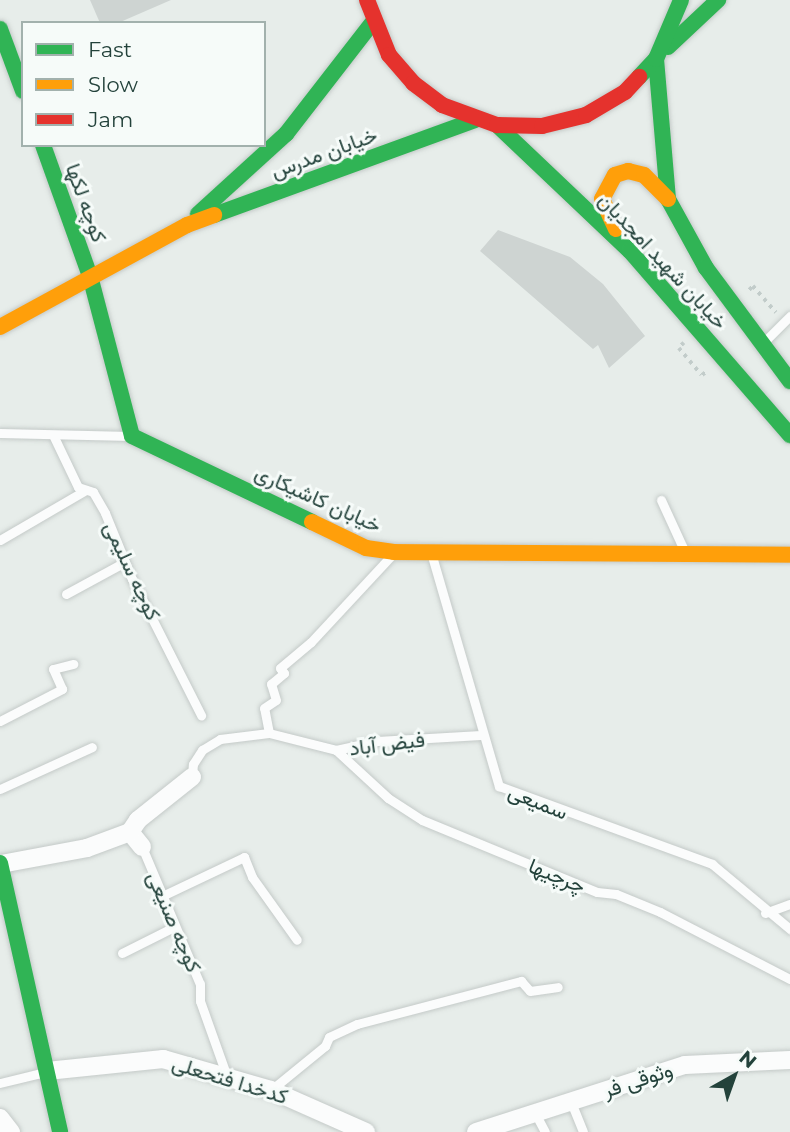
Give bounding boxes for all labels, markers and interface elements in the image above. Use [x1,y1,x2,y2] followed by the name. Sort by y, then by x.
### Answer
[21,21,266,147] legend
[88,37,132,62] text: Fast
[88,72,138,97] text: Slow
[88,107,133,132] text: Jam
[267,122,381,184] street label: خیابان مدرس
[60,160,112,246] street label: کوچه لکها
[593,187,733,335] street label: خیابان شهید امجدیان
[251,460,385,538] street label: خیابان کاشیکاری
[98,518,166,624] street label: کوچه سلیمی
[348,727,426,761] street label: فیض آباد
[505,779,571,825] street label: سمیعی
[525,853,589,899] street label: چرچیها
[141,868,207,976] street label: کوچه صنیعی
[699,1041,769,1111] north arrow
[735,1046,761,1073] text: N
[169,1050,291,1110] street label: کدخدا فتحعلی
[600,1057,676,1103] street label: وثوقی فر

